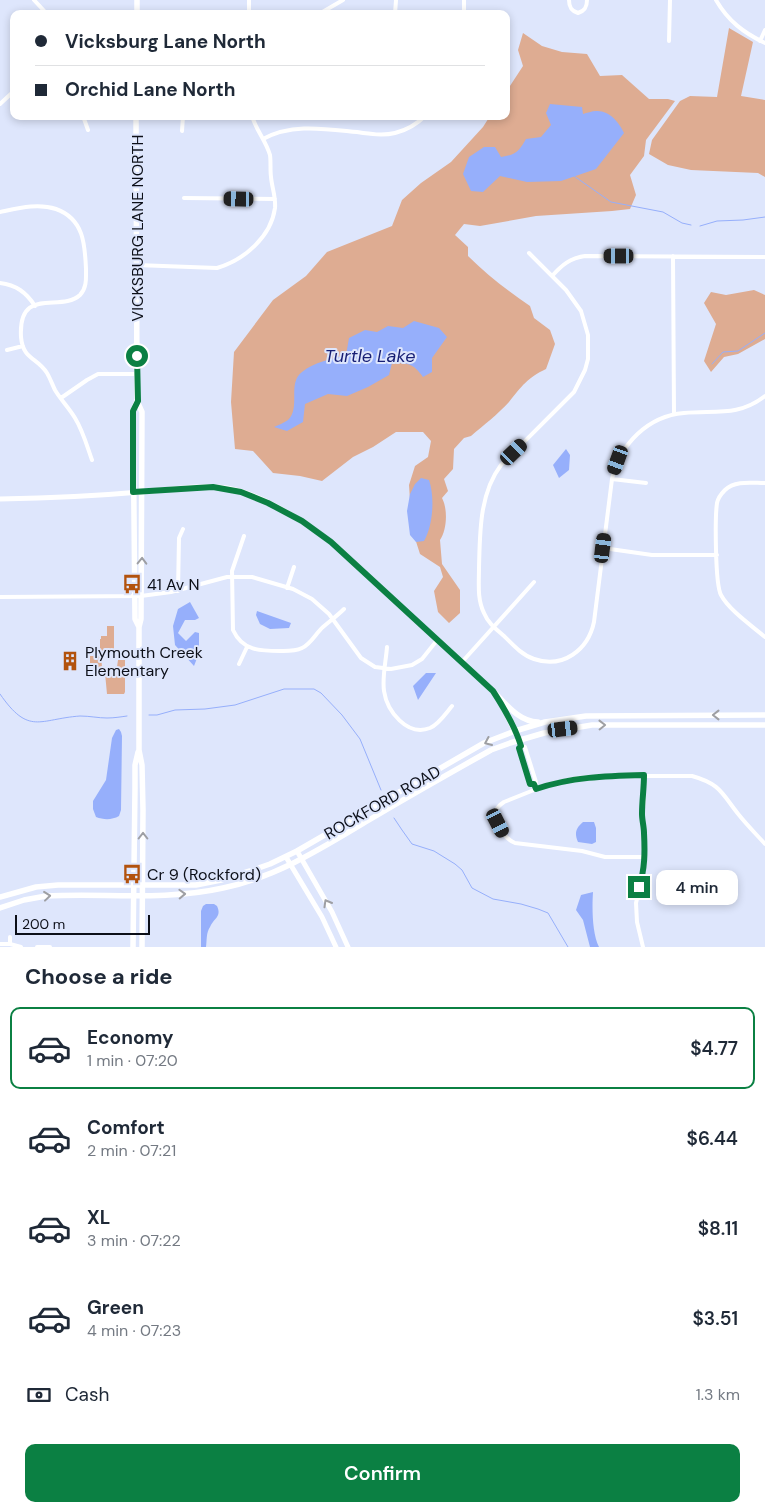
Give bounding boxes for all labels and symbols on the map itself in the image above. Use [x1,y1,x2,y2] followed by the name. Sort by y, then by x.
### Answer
[127,135,148,321] street label: VICKSBURG LANE NORTH
[223,191,254,207] car
[604,249,634,264] car
[324,344,416,368] water label: Turtle Lake
[126,345,148,367] route start
[497,436,530,468] car
[605,443,630,477] car
[593,532,612,564] car
[137,557,147,564] one-way arrow
[121,573,143,595] bus stop icon: 41 Av N
[147,574,200,595] place label: 41 Av N
[85,642,203,681] place label: Plymouth Creek Elementary
[59,650,81,672] building icon: Plymouth Creek Elementary
[712,710,720,720] one-way arrow
[547,720,578,738] car
[598,720,606,730] one-way arrow
[484,735,493,746] one-way arrow
[320,761,444,844] street label: ROCKFORD ROAD
[484,806,511,840] car
[138,832,148,840] one-way arrow
[121,863,143,885] bus stop icon: Cr 9 (Rockford)
[147,864,261,885] place label: Cr 9 (Rockford)
[656,870,739,904] callout: 4 min
[628,876,650,898] route end
[179,888,187,899] one-way arrow
[43,891,51,902] one-way arrow
[323,900,333,909] one-way arrow
[15,912,150,935] scale bar

